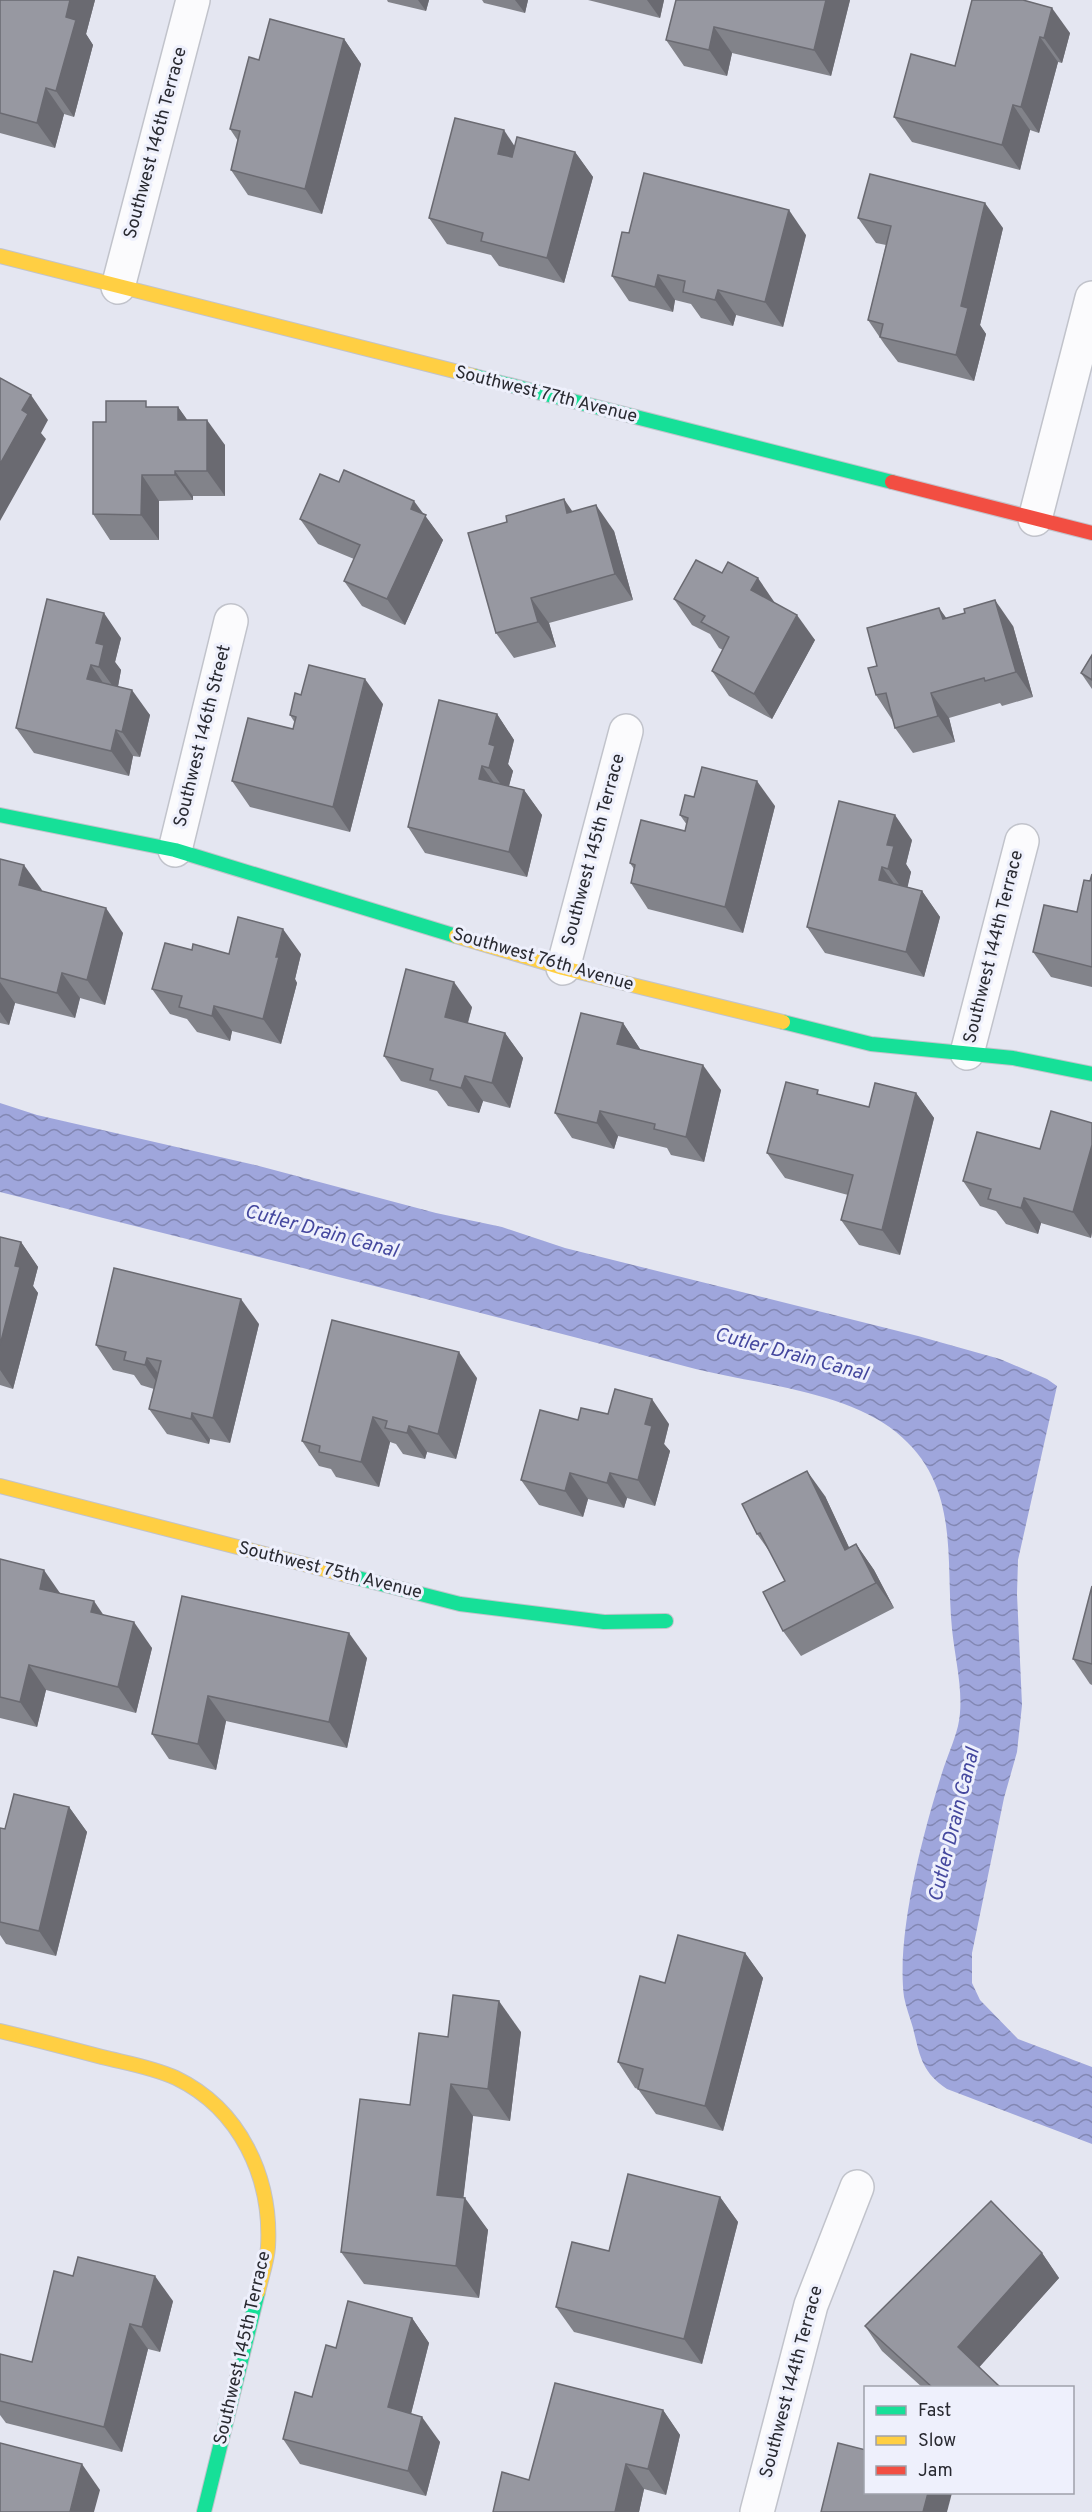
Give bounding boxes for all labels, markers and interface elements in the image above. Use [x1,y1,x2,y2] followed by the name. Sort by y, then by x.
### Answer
[119,45,193,241] street label: Southwest 146th Terrace
[453,361,639,429] street label: Southwest 77th Avenue
[169,642,237,830] street label: Southwest 146th Street
[557,751,631,949] street label: Southwest 145th Terrace
[959,848,1029,1046] street label: Southwest 144th Terrace
[450,923,636,997] street label: Southwest 76th Avenue
[241,1199,401,1265] water label: Cutler Drain Canal
[711,1322,871,1388] water label: Cutler Drain Canal
[236,1537,424,1605] street label: Southwest 75th Avenue
[923,1744,987,1905] water label: Cutler Drain Canal
[210,2249,276,2447] street label: Southwest 145th Terrace
[755,2283,829,2481] street label: Southwest 144th Terrace
[864,2386,1074,2494] legend
[918,2400,951,2423] text: Fast
[918,2430,956,2453] text: Slow
[918,2460,953,2483] text: Jam

